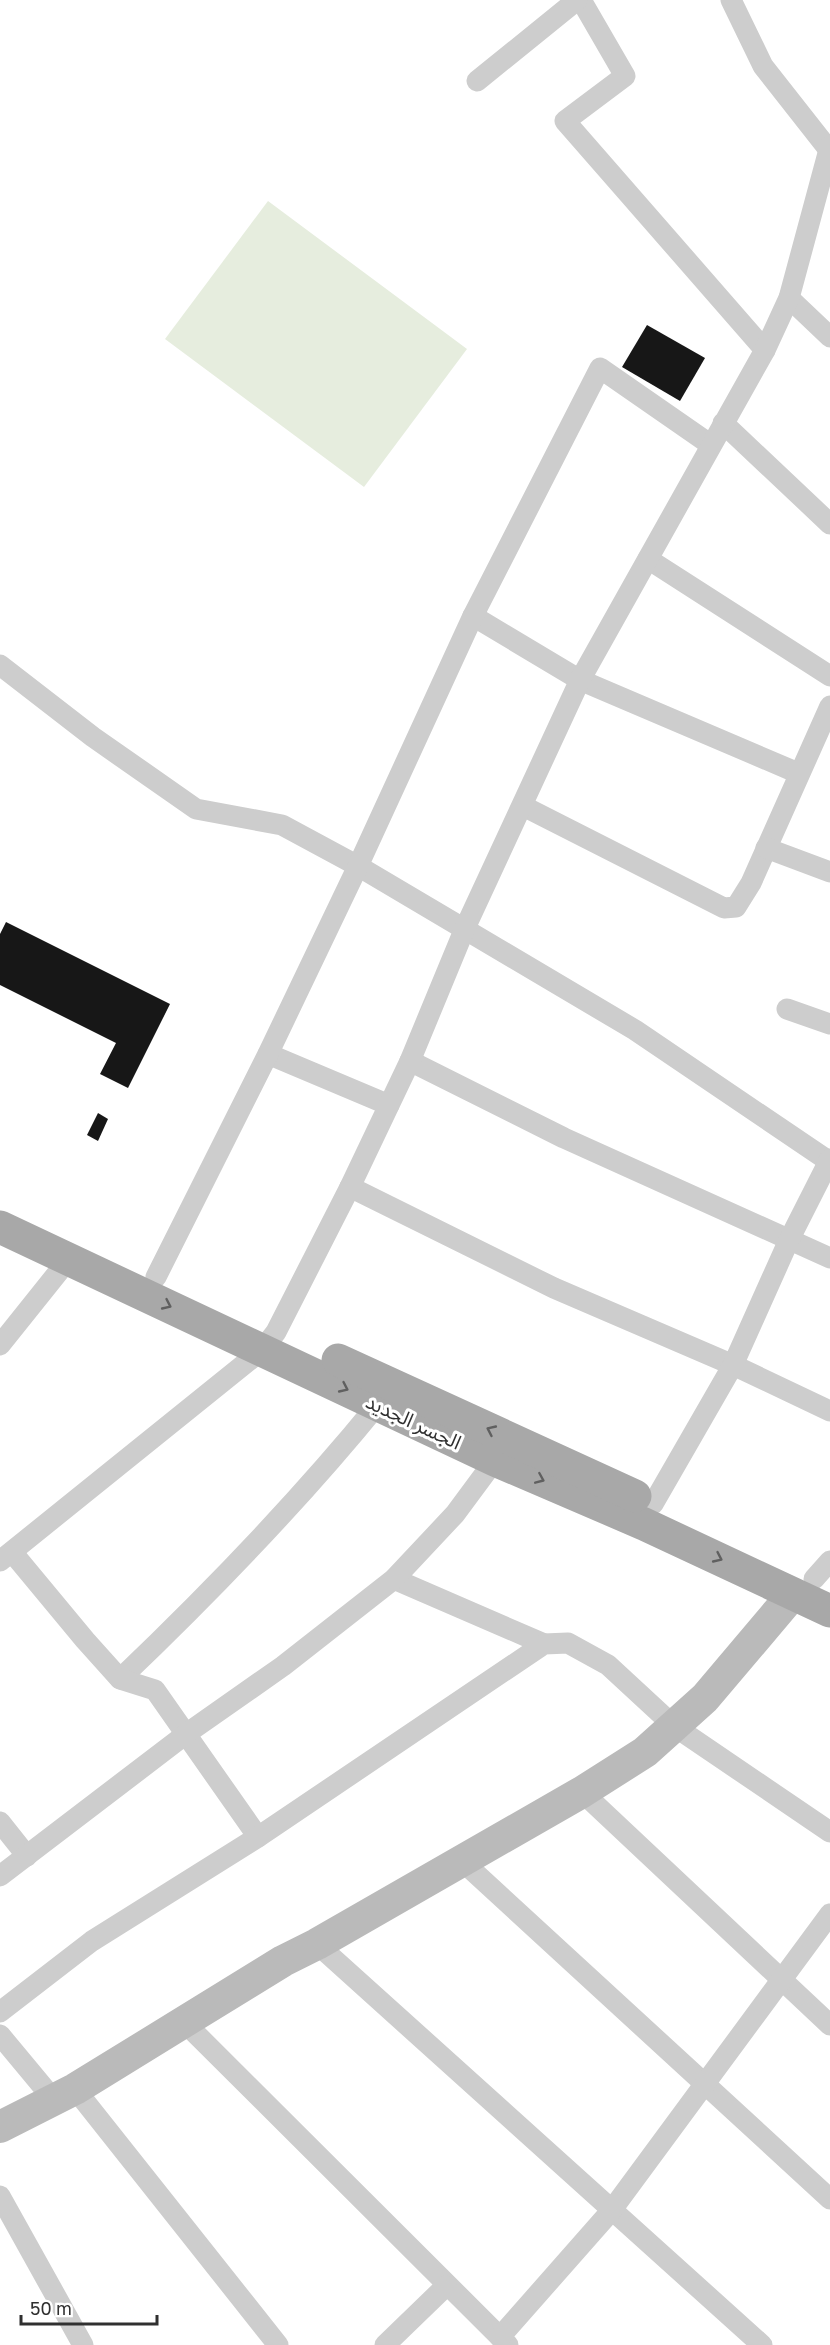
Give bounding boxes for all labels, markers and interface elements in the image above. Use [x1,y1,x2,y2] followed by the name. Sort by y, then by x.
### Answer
[161,1298,172,1310] one-way arrow
[337,1380,348,1392] one-way arrow
[362,1388,466,1454] street label: الجسر الجديد
[486,1425,497,1437] one-way arrow
[533,1472,544,1484] one-way arrow
[711,1551,722,1563] one-way arrow
[21,2288,158,2326] scale bar
[30,2297,72,2319] text: 50 m

